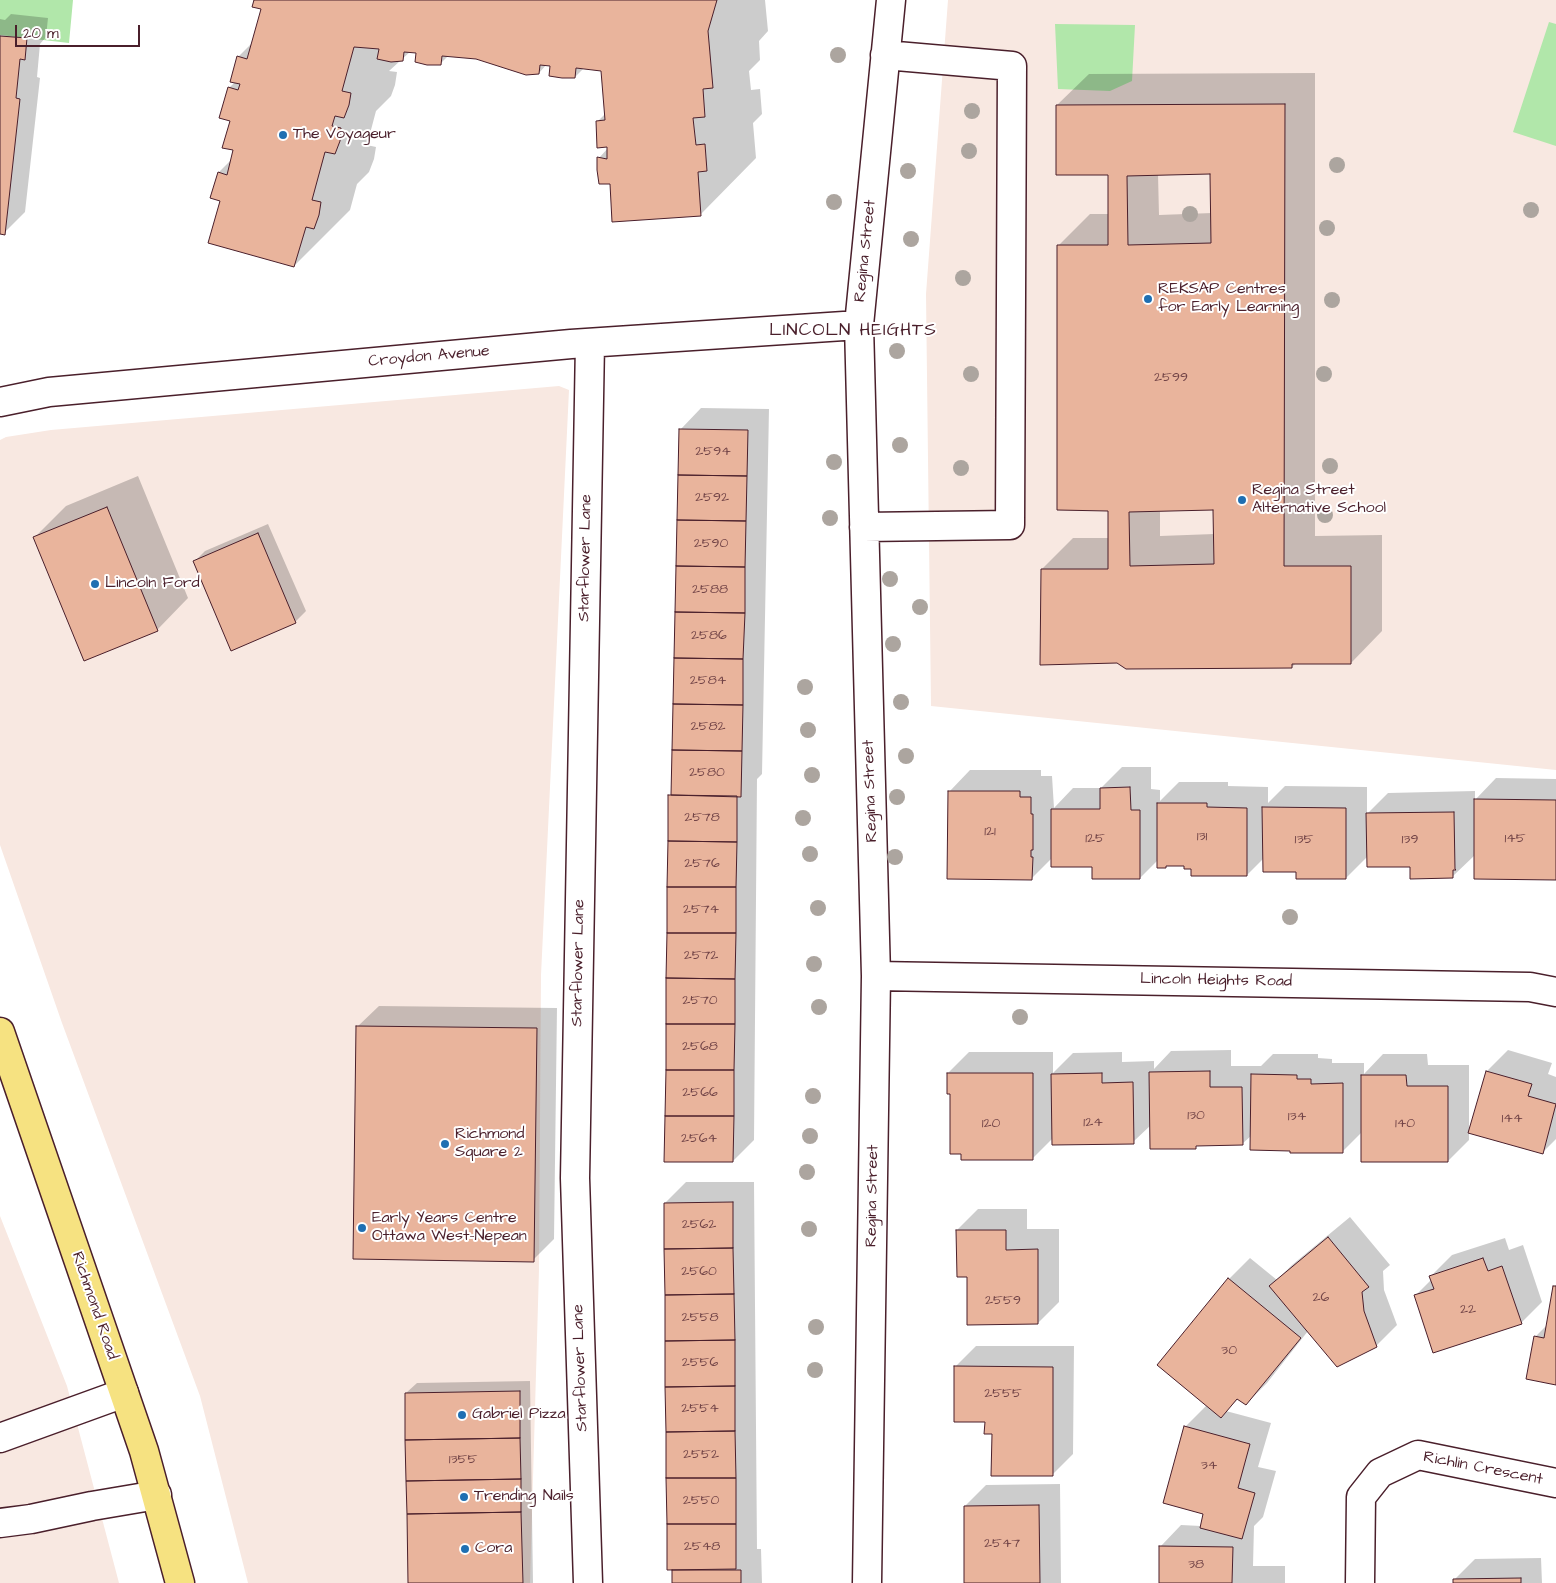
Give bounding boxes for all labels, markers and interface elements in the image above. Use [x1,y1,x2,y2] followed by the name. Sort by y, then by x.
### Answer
[18,15,142,47] scale bar
[23,23,59,44] text: 20 m
[293,125,396,145] place label: The Voyageur
[277,129,289,141] marker: The Voyageur
[851,199,881,303] street label: Regina Street
[1158,280,1299,318] place label: REKSAP Centres for Early Learning
[1142,293,1154,305] marker: REKSAP Centres for Early Learning
[767,320,939,342] district label: LINCOLN HEIGHTS
[368,342,490,372] street label: Croydon Avenue
[1154,370,1188,386] house number: 2599
[695,444,731,460] house number: 2594
[1252,481,1386,519] place label: Regina Street Alternative School
[695,490,729,506] house number: 2592
[575,494,597,622] street label: Starflower Lane
[1236,494,1248,506] marker: Regina Street Alternative School
[694,536,728,552] house number: 2590
[105,574,200,594] place label: Lincoln Ford
[89,578,101,590] marker: Lincoln Ford
[692,582,728,598] house number: 2588
[691,628,727,644] house number: 2586
[690,673,726,689] house number: 2584
[690,719,726,735] house number: 2582
[860,739,882,843] street label: Regina Street
[689,765,725,781] house number: 2580
[684,810,720,826] house number: 2578
[984,824,996,840] house number: 121
[1197,829,1207,845] house number: 131
[1085,831,1105,847] house number: 125
[1504,831,1526,847] house number: 145
[1295,832,1313,848] house number: 135
[1402,832,1418,848] house number: 139
[684,856,720,872] house number: 2576
[568,899,590,1027] street label: Starflower Lane
[683,902,719,918] house number: 2574
[684,948,718,964] house number: 2572
[1140,970,1292,992] street label: Lincoln Heights Road
[682,993,718,1009] house number: 2570
[682,1039,718,1055] house number: 2568
[682,1085,718,1101] house number: 2566
[1187,1108,1205,1124] house number: 130
[1288,1109,1306,1125] house number: 134
[1502,1111,1522,1127] house number: 144
[1083,1115,1103,1131] house number: 124
[982,1116,1000,1132] house number: 120
[1395,1116,1415,1132] house number: 140
[455,1125,525,1163] place label: Richmond Square 2
[681,1131,717,1147] house number: 2564
[439,1138,451,1150] marker: Richmond Square 2
[863,1145,883,1247] street label: Regina Street
[372,1209,527,1247] place label: Early Years Centre Ottawa West-Nepean
[682,1217,716,1233] house number: 2562
[356,1222,368,1234] marker: Early Years Centre Ottawa West-Nepean
[67,1250,121,1362] street label: Richmond Road
[681,1264,717,1280] house number: 2560
[1313,1290,1329,1306] house number: 26
[985,1293,1021,1309] house number: 2559
[1460,1302,1476,1318] house number: 22
[569,1304,593,1432] street label: Starflower Lane
[682,1310,718,1326] house number: 2558
[1221,1343,1237,1359] house number: 30
[682,1355,718,1371] house number: 2556
[984,1386,1022,1402] house number: 2555
[681,1401,719,1417] house number: 2554
[472,1405,566,1425] place label: Gabriel Pizza
[456,1409,468,1421] marker: Gabriel Pizza
[683,1447,719,1463] house number: 2552
[1422,1448,1544,1490] street label: Richlin Crescent
[449,1452,477,1468] house number: 1355
[1201,1458,1217,1474] house number: 34
[474,1487,574,1507] place label: Trending Nails
[458,1491,470,1503] marker: Trending Nails
[683,1493,719,1509] house number: 2550
[984,1536,1020,1552] house number: 2547
[475,1539,512,1559] place label: Cora
[684,1539,720,1555] house number: 2548
[459,1543,471,1555] marker: Cora
[1188,1557,1204,1573] house number: 38

